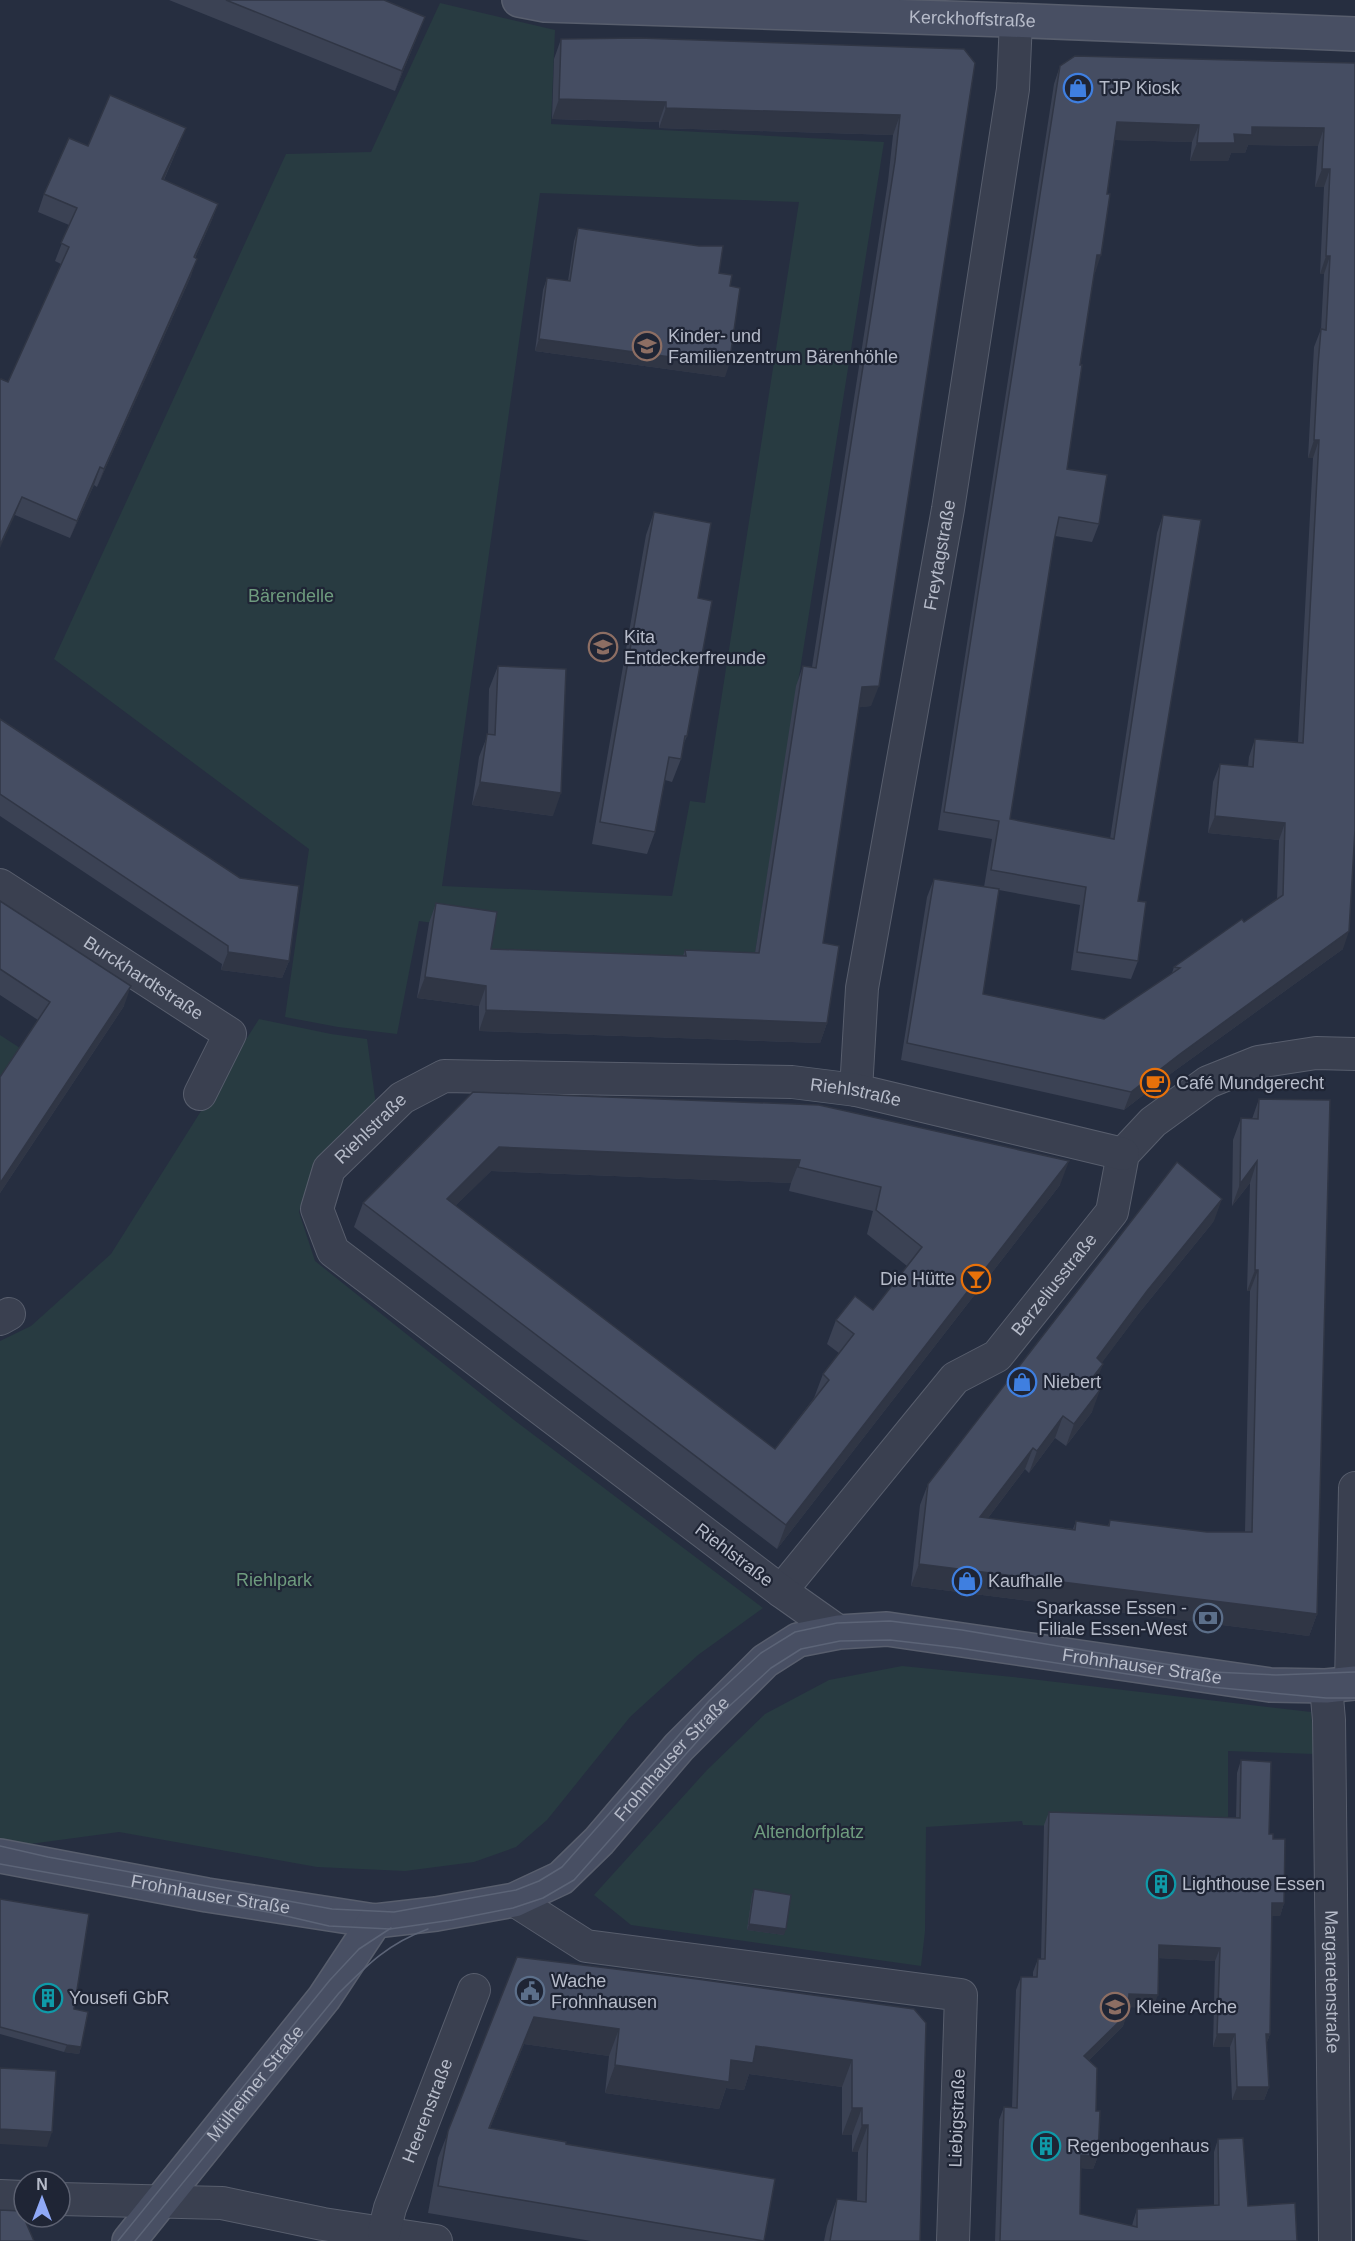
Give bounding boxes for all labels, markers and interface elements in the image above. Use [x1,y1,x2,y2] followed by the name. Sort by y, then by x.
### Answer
[909,7,1036,31] street label: Kerckhoffstraße
[1062,72,1094,104] shop icon: TJP Kiosk
[1099,78,1181,98] place label: TJP Kiosk
[668,326,898,367] place label: Kinder- und Familienzentrum Bärenhöhle
[631,330,663,362] school or university icon: Kinder- und Familienzentrum Bärenhöhle
[920,498,959,612] street label: Freytagstraße
[248,586,334,606] park label: Bärendelle
[624,627,766,668] place label: Kita Entdeckerfreunde
[587,631,619,663] school or university icon: Kita Entdeckerfreunde
[80,932,207,1024] street label: Burckhardtstraße
[1139,1067,1171,1099] cafe icon: Café Mundgerecht
[1176,1073,1324,1093] place label: Café Mundgerecht
[809,1074,903,1110] street label: Riehlstraße
[330,1089,410,1168] street label: Riehlstraße
[1007,1229,1101,1340] street label: Berzeliusstraße
[960,1263,992,1295] bar icon: Die Hütte
[880,1269,955,1289] place label: Die Hütte
[1006,1366,1038,1398] shop icon: Niebert
[1043,1372,1101,1392] place label: Niebert
[691,1519,777,1591] street label: Riehlstraße
[951,1565,983,1597] shop icon: Kaufhalle
[236,1570,313,1590] park label: Riehlpark
[988,1571,1063,1591] place label: Kaufhalle
[1036,1598,1187,1639] place label: Sparkasse Essen - Filiale Essen-West
[1192,1602,1224,1634] bank icon: Sparkasse Essen - Filiale Essen-West
[1061,1645,1223,1688] street label: Frohnhauser Straße
[610,1693,733,1825] street label: Frohnhauser Straße
[754,1822,864,1842] park label: Altendorfplatz
[1145,1868,1177,1900] building icon: Lighthouse Essen
[129,1871,291,1918] street label: Frohnhauser Straße
[1182,1874,1325,1894] place label: Lighthouse Essen
[1321,1910,1343,2054] street label: Margaretenstraße
[551,1971,657,2012] place label: Wache Frohnhausen
[514,1975,546,2007] public building icon: Wache Frohnhausen
[32,1982,64,2014] building icon: Yousefi GbR
[69,1988,169,2008] place label: Yousefi GbR
[1099,1991,1131,2023] school or university icon: Kleine Arche
[1136,1997,1237,2017] place label: Kleine Arche
[203,2021,308,2146] street label: Mülheimer Straße
[398,2056,457,2166] street label: Heerenstraße
[945,2068,969,2168] street label: Liebigstraße
[1030,2130,1062,2162] building icon: Regenbogenhaus
[1067,2136,1209,2156] place label: Regenbogenhaus
[12,2169,72,2229] north arrow
[36,2176,48,2193] text: N

